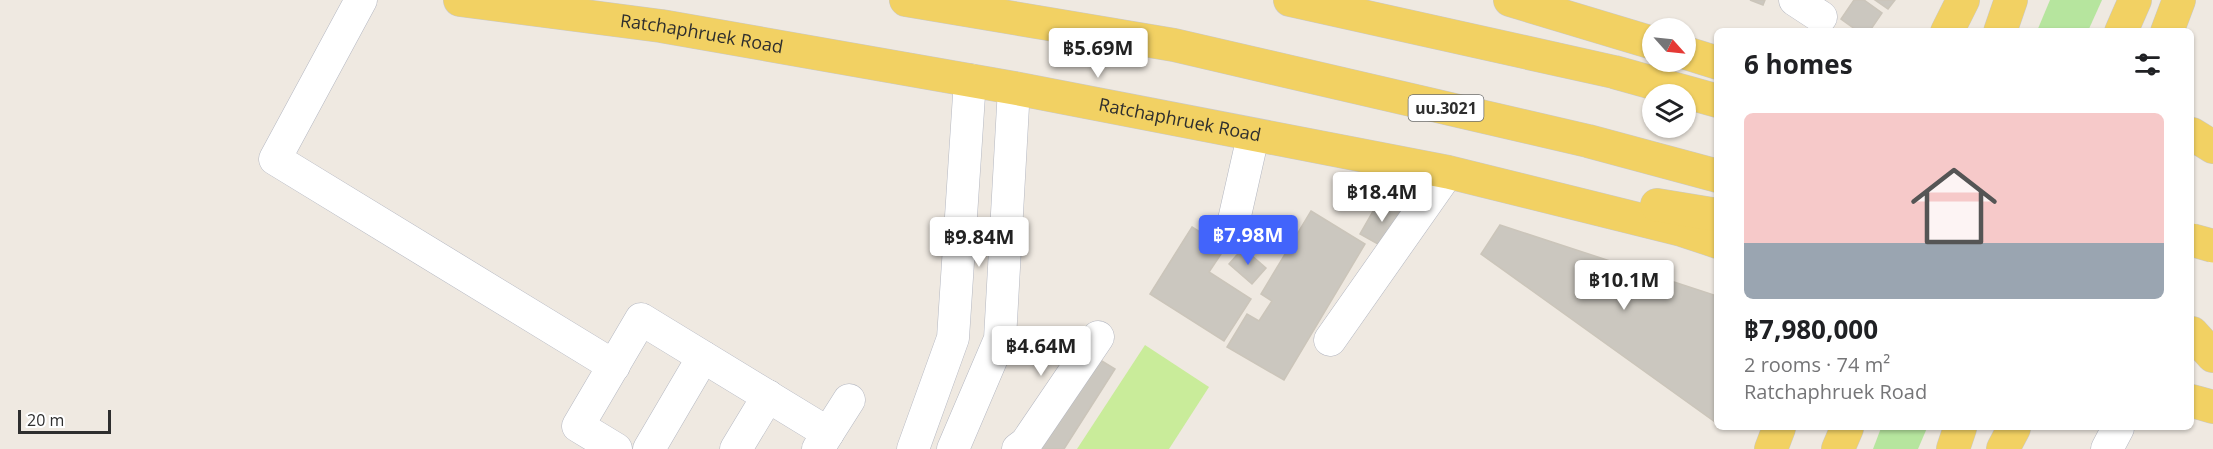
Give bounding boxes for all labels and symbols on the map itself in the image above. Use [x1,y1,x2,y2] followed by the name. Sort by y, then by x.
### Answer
[619,8,785,58] street label: Ratchaphruek Road
[1642,18,1696,72] north arrow
[1049,28,1147,79] pin: ฿5.69M
[1097,92,1263,147] street label: Ratchaphruek Road
[1408,95,1484,121] road number: นบ.3021
[1333,172,1431,223] pin: ฿18.4M
[1199,215,1297,266] pin: ฿7.98M
[930,217,1028,268] pin: ฿9.84M
[1575,260,1673,311] pin: ฿10.1M
[992,326,1090,377] pin: ฿4.64M
[18,407,111,434] scale bar

